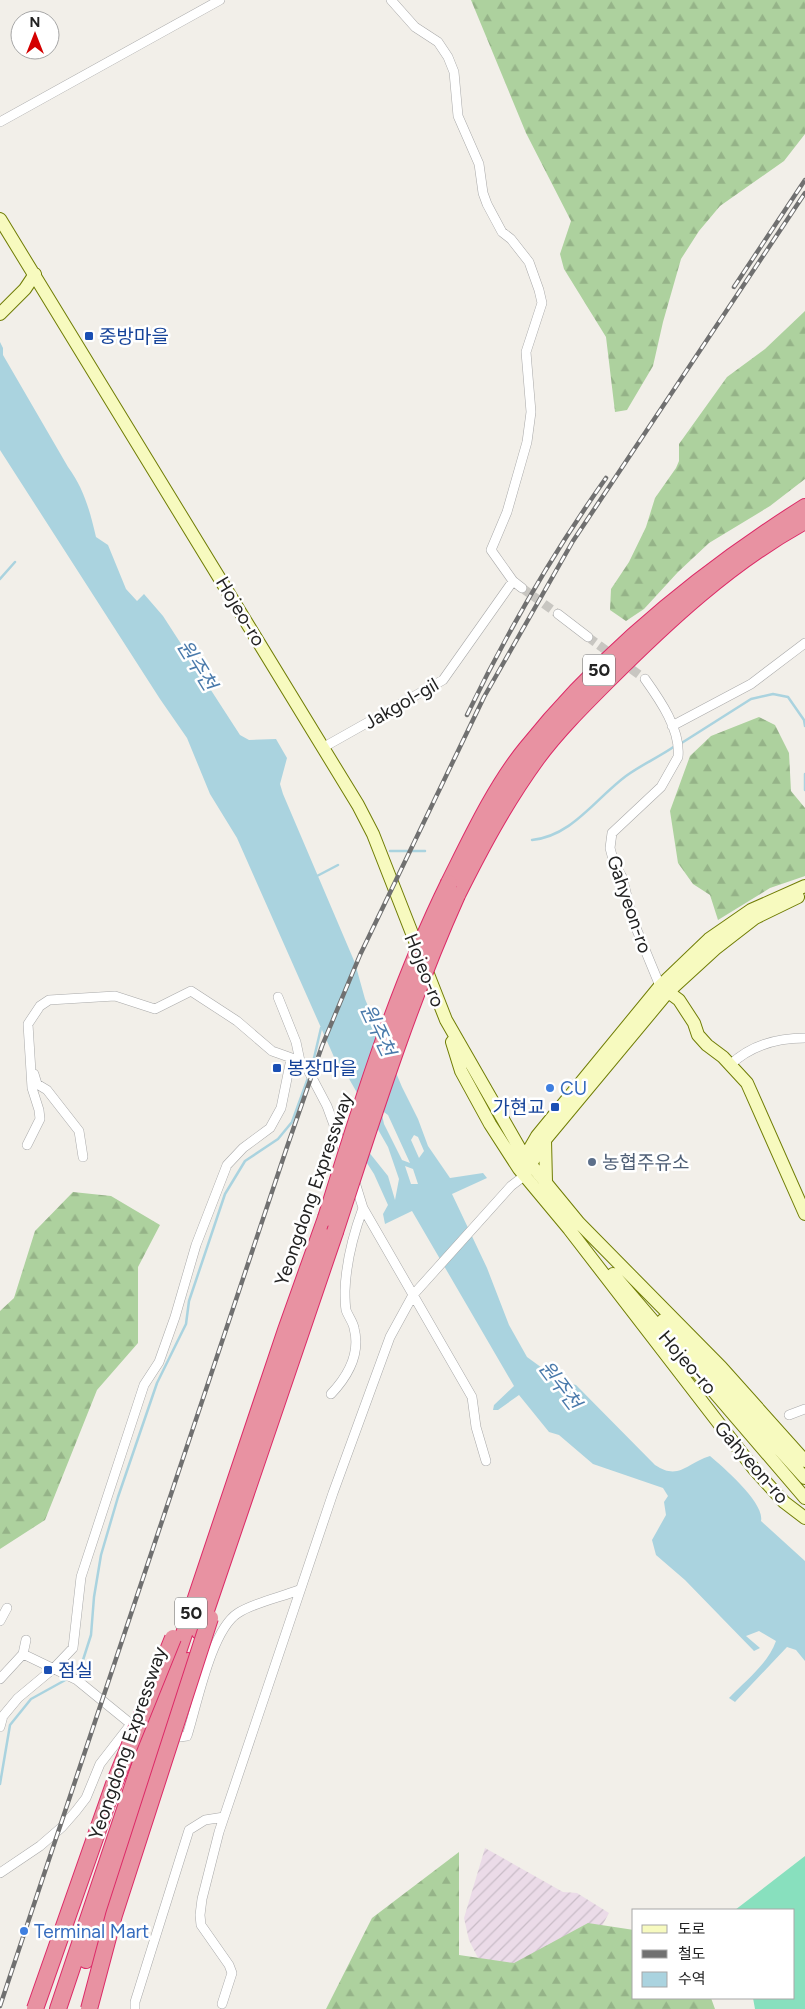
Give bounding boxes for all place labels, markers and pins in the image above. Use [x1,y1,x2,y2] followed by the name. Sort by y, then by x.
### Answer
[99,325,169,348] place label: 중방마을
[83,330,95,342] marker: 중방마을
[287,1057,357,1080] place label: 봉장마을
[271,1062,283,1074] marker: 봉장마을
[560,1077,587,1100] place label: CU
[544,1082,556,1094] marker: CU
[493,1096,545,1119] place label: 가현교
[549,1101,561,1113] marker: 가현교
[602,1151,689,1174] place label: 농협주유소
[586,1156,598,1168] marker: 농협주유소
[58,1659,93,1682] place label: 점실
[42,1664,54,1676] marker: 점실
[34,1920,149,1943] place label: Terminal Mart
[18,1925,30,1937] marker: Terminal Mart

